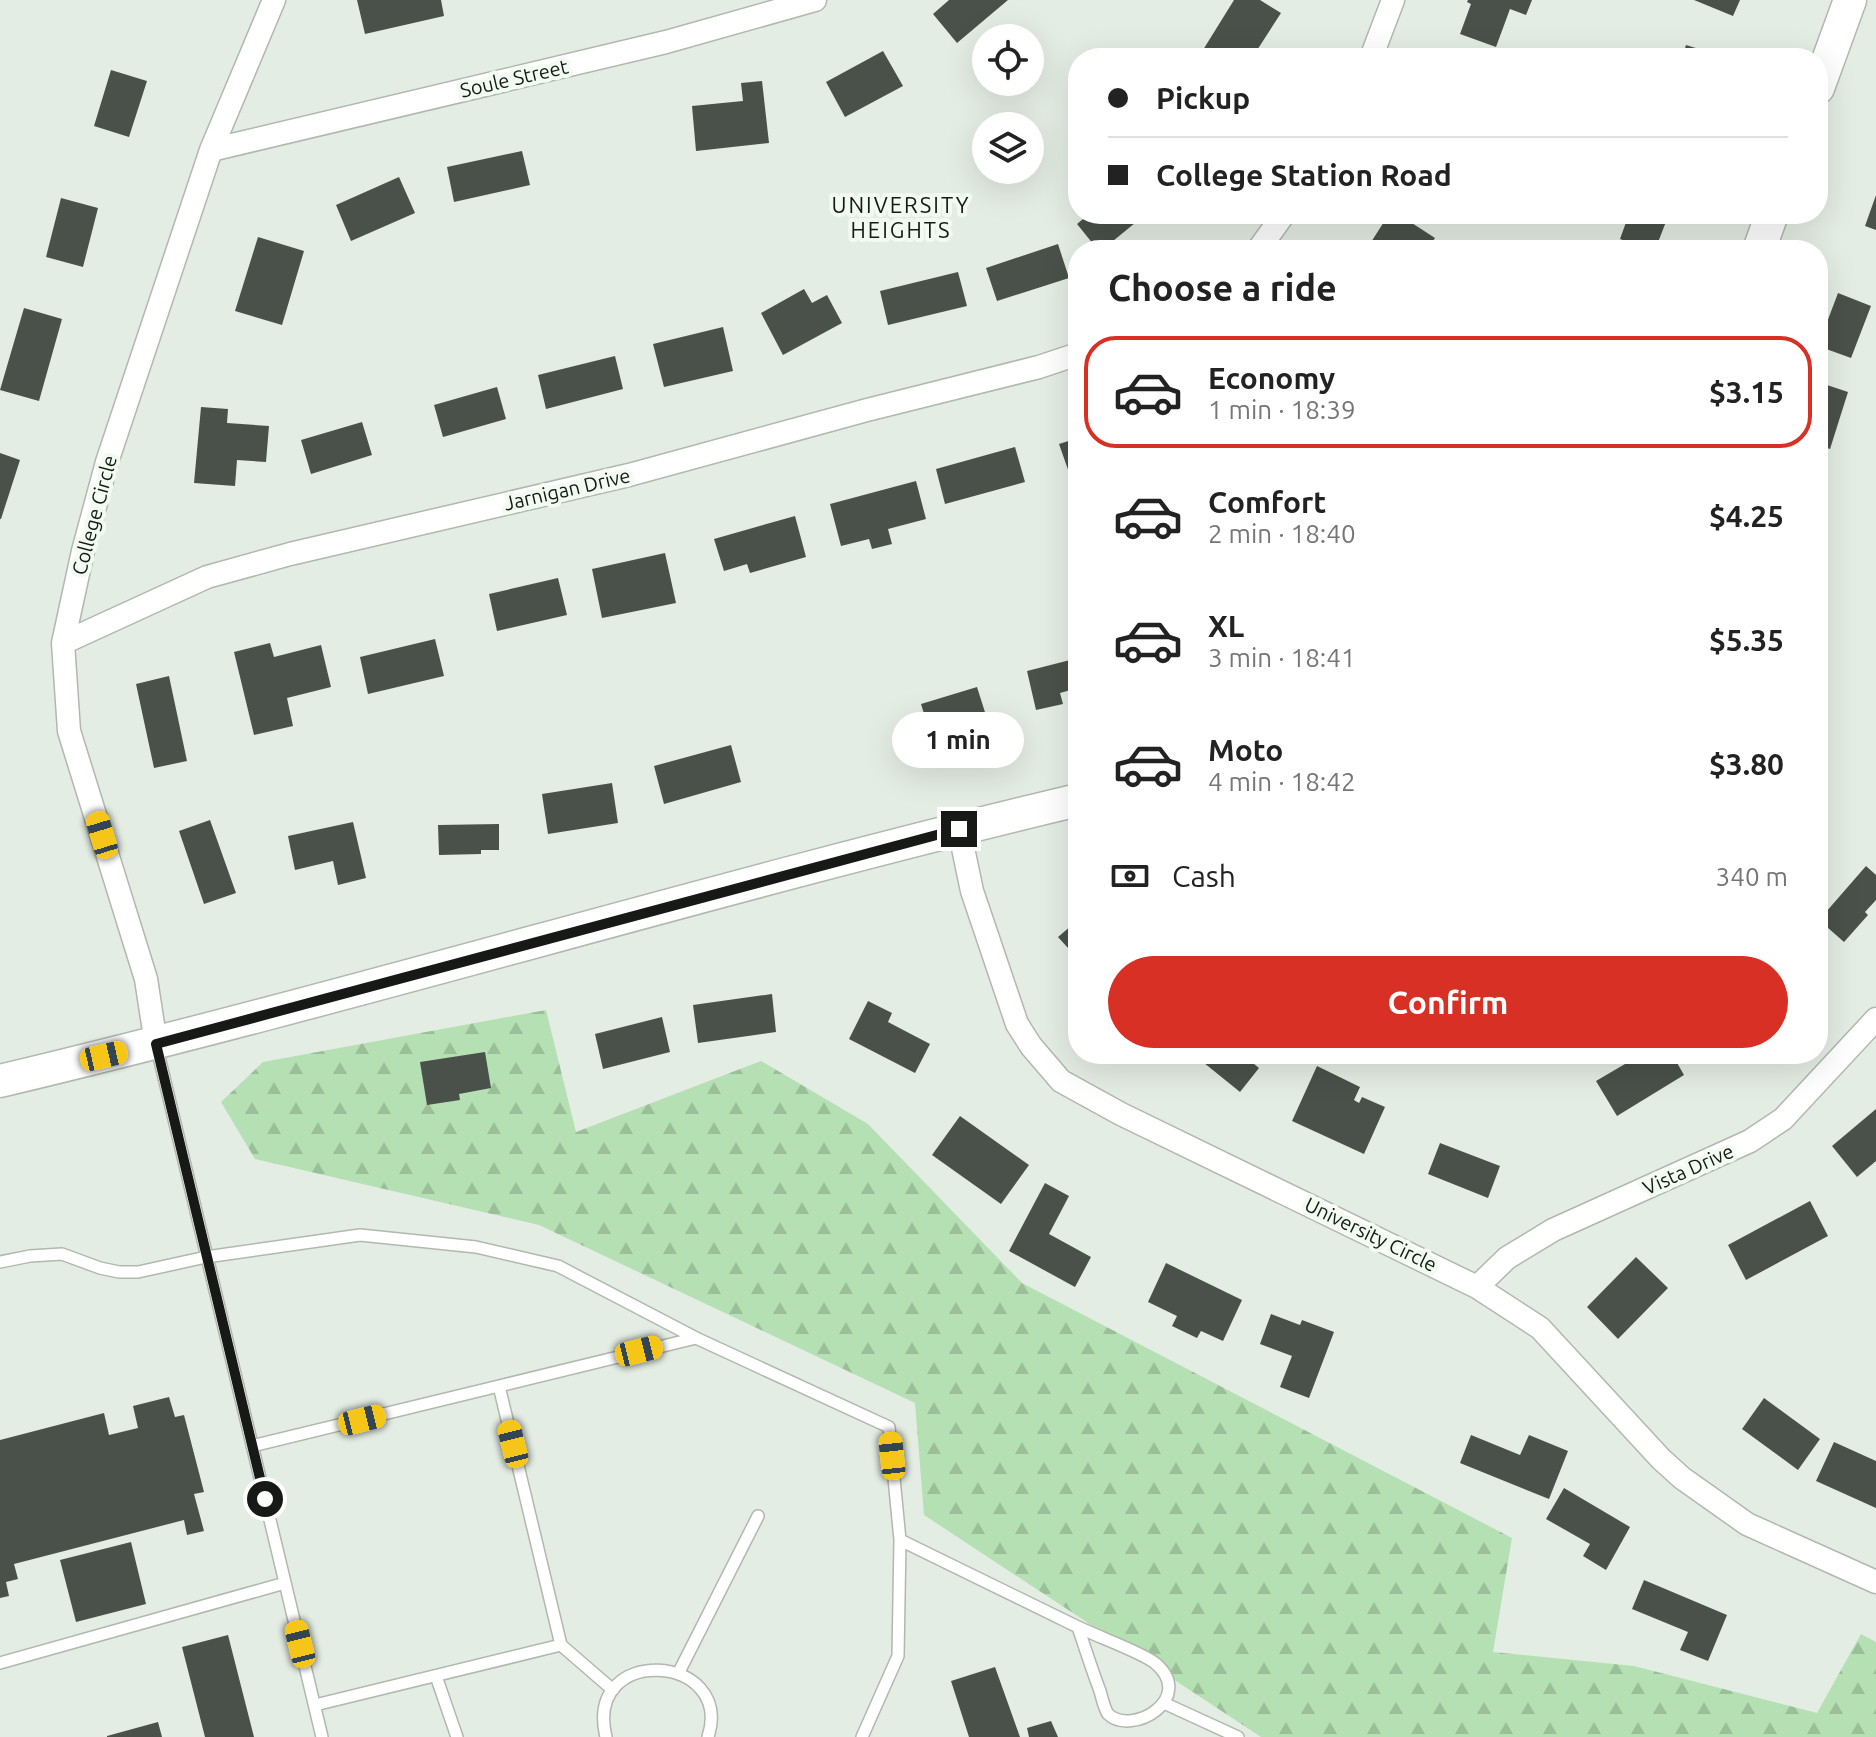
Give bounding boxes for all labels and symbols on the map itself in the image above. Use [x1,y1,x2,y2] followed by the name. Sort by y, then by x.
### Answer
[458,54,570,102] street label: Soule Street
[831,192,971,242] district label: UNIVERSITY HEIGHTS
[67,453,121,577] street label: College Circle
[502,463,632,515] street label: Jarnigan Drive
[893,713,1025,769] callout: 1 min
[84,809,120,861] car
[941,811,977,847] route end
[78,1039,130,1073] car
[1639,1139,1737,1199] street label: Vista Drive
[1301,1192,1441,1276] street label: University Circle
[613,1334,665,1368] car
[336,1403,388,1437] car
[496,1418,530,1470] car
[878,1431,906,1481] car
[247,1481,283,1517] route start
[283,1618,317,1670] car

